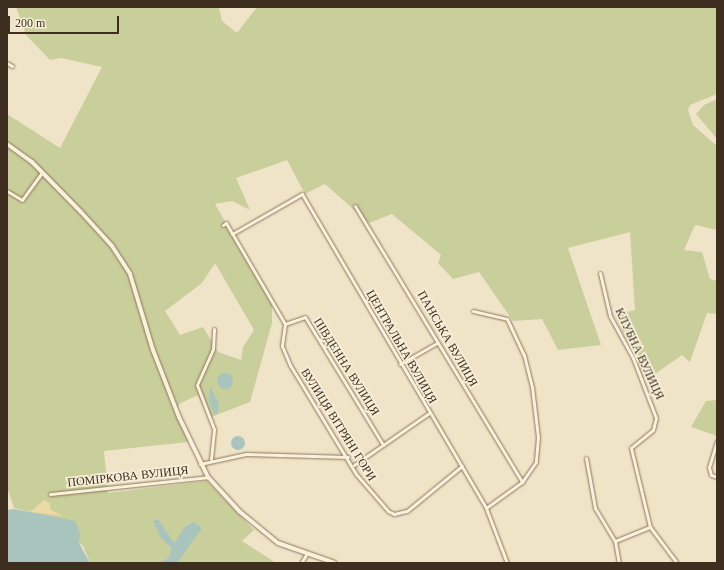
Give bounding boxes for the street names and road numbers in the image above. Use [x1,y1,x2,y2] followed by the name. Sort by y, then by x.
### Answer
[363,288,439,406] street label: ЦЕНТРАЛЬНА ВУЛИЦЯ
[414,289,480,389] street label: ПАНСЬКА ВУЛИЦЯ
[611,306,667,402] street label: КЛУБНА ВУЛИЦЯ
[310,316,382,418] street label: ПІВДЕННА ВУЛИЦЯ
[297,366,379,484] street label: ВУЛИЦЯ ВІТРЯНІ ГОРИ
[67,463,189,491] street label: ПОМІРКОВА ВУЛИЦЯ

